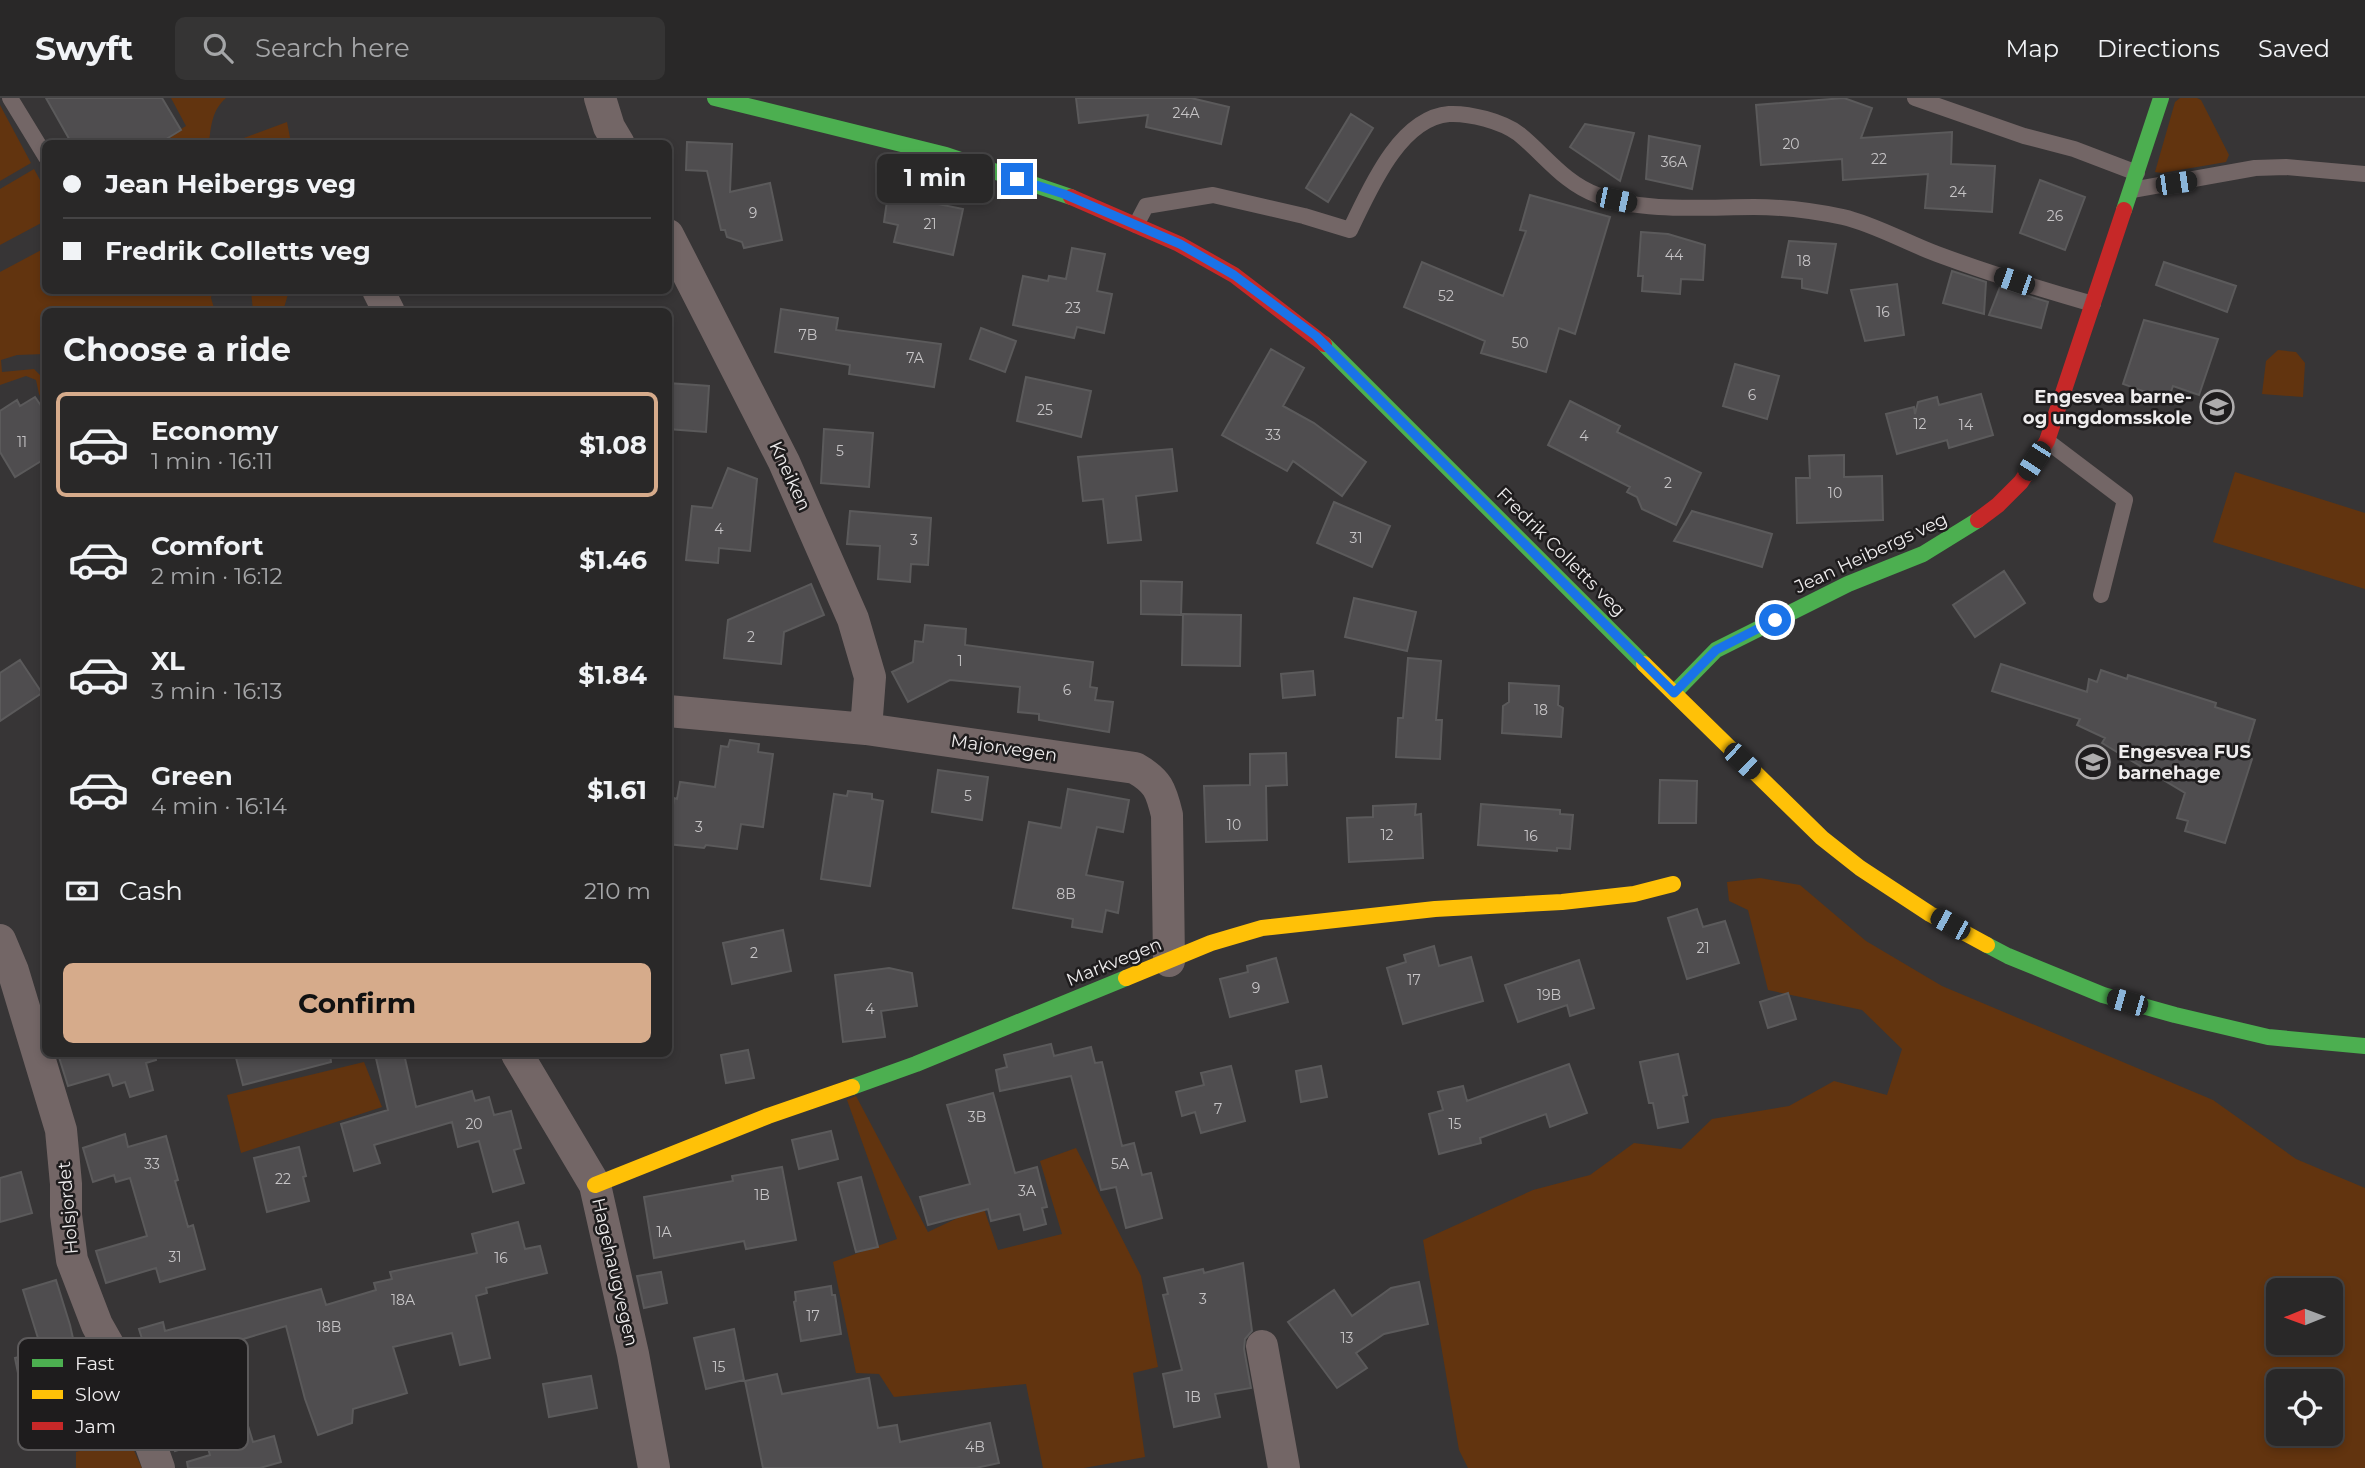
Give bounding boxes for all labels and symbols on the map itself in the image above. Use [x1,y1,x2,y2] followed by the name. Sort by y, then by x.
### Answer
[1173,104,1200,122] house number: 24A
[1782,135,1800,153] house number: 20
[1871,150,1887,168] house number: 22
[1661,153,1688,171] house number: 36A
[877,154,992,204] callout: 1 min
[1001,163,1033,195] route end
[2154,170,2199,196] car
[1950,183,1967,201] house number: 24
[1594,185,1639,215] car
[749,204,757,222] house number: 9
[2047,207,2064,225] house number: 26
[923,215,937,233] house number: 21
[1665,246,1684,264] house number: 44
[1797,252,1811,270] house number: 18
[1991,264,2038,298] car
[1438,287,1454,305] house number: 52
[1065,299,1081,317] house number: 23
[1876,303,1890,321] house number: 16
[799,326,817,344] house number: 7B
[1511,334,1529,352] house number: 50
[906,349,925,367] house number: 7A
[1748,386,1757,404] house number: 6
[2023,386,2192,429] place label: Engesvea barne- og ungdomsskole
[2198,388,2236,426] school or university icon: Engesvea barne- og ungdomsskole
[1037,401,1053,419] house number: 25
[1913,415,1927,433] house number: 12
[1959,416,1974,434] house number: 14
[1265,426,1281,444] house number: 33
[1579,427,1589,445] house number: 4
[17,433,27,451] house number: 11
[764,438,816,514] street label: Kneiken
[2014,438,2055,484] car
[836,442,844,460] house number: 5
[1664,474,1672,492] house number: 2
[1492,483,1630,621] street label: Fredrik Colletts veg
[1828,484,1842,502] house number: 10
[1790,508,1951,598] street label: Jean Heibergs veg
[714,520,724,538] house number: 4
[1350,529,1362,547] house number: 31
[910,531,918,549] house number: 3
[1759,604,1791,636] route start
[747,628,755,646] house number: 2
[957,652,963,670] house number: 1
[1063,681,1072,699] house number: 6
[1534,701,1548,719] house number: 18
[949,730,1059,766] street label: Majorvegen
[1720,739,1765,783] car
[2118,741,2251,784] place label: Engesvea FUS barnehage
[2074,743,2112,781] school or university icon: Engesvea FUS barnehage
[964,787,972,805] house number: 5
[1227,816,1241,834] house number: 10
[695,818,703,836] house number: 3
[1380,826,1394,844] house number: 12
[1524,827,1538,845] house number: 16
[1056,885,1076,903] house number: 8B
[1927,905,1974,943] car
[1063,933,1165,991] street label: Markvegen
[1696,939,1710,957] house number: 21
[750,944,758,962] house number: 2
[1407,971,1421,989] house number: 17
[1252,979,1260,997] house number: 9
[1537,986,1561,1004] house number: 19B
[2104,986,2151,1018] car
[865,1000,875,1018] house number: 4
[1214,1100,1222,1118] house number: 7
[968,1108,986,1126] house number: 3B
[465,1115,483,1133] house number: 20
[1449,1115,1462,1133] house number: 15
[144,1155,160,1173] house number: 33
[1111,1155,1130,1173] house number: 5A
[53,1161,83,1255] street label: Holsjordet
[275,1170,291,1188] house number: 22
[1018,1182,1037,1200] house number: 3A
[754,1186,770,1204] house number: 1B
[587,1196,643,1348] street label: Hagehaugvegen
[656,1223,673,1241] house number: 1A
[169,1248,181,1266] house number: 31
[494,1249,508,1267] house number: 16
[2266,1278,2343,1354] north arrow
[1199,1290,1207,1308] house number: 3
[391,1291,416,1309] house number: 18A
[806,1307,820,1325] house number: 17
[317,1318,341,1336] house number: 18B
[1341,1329,1354,1347] house number: 13
[18,1338,248,1450] legend
[75,1352,115,1375] text: Fast
[713,1358,726,1376] house number: 15
[75,1383,120,1406] text: Slow
[1185,1388,1201,1406] house number: 1B
[74,1415,116,1438] text: Jam
[965,1438,985,1456] house number: 4B

